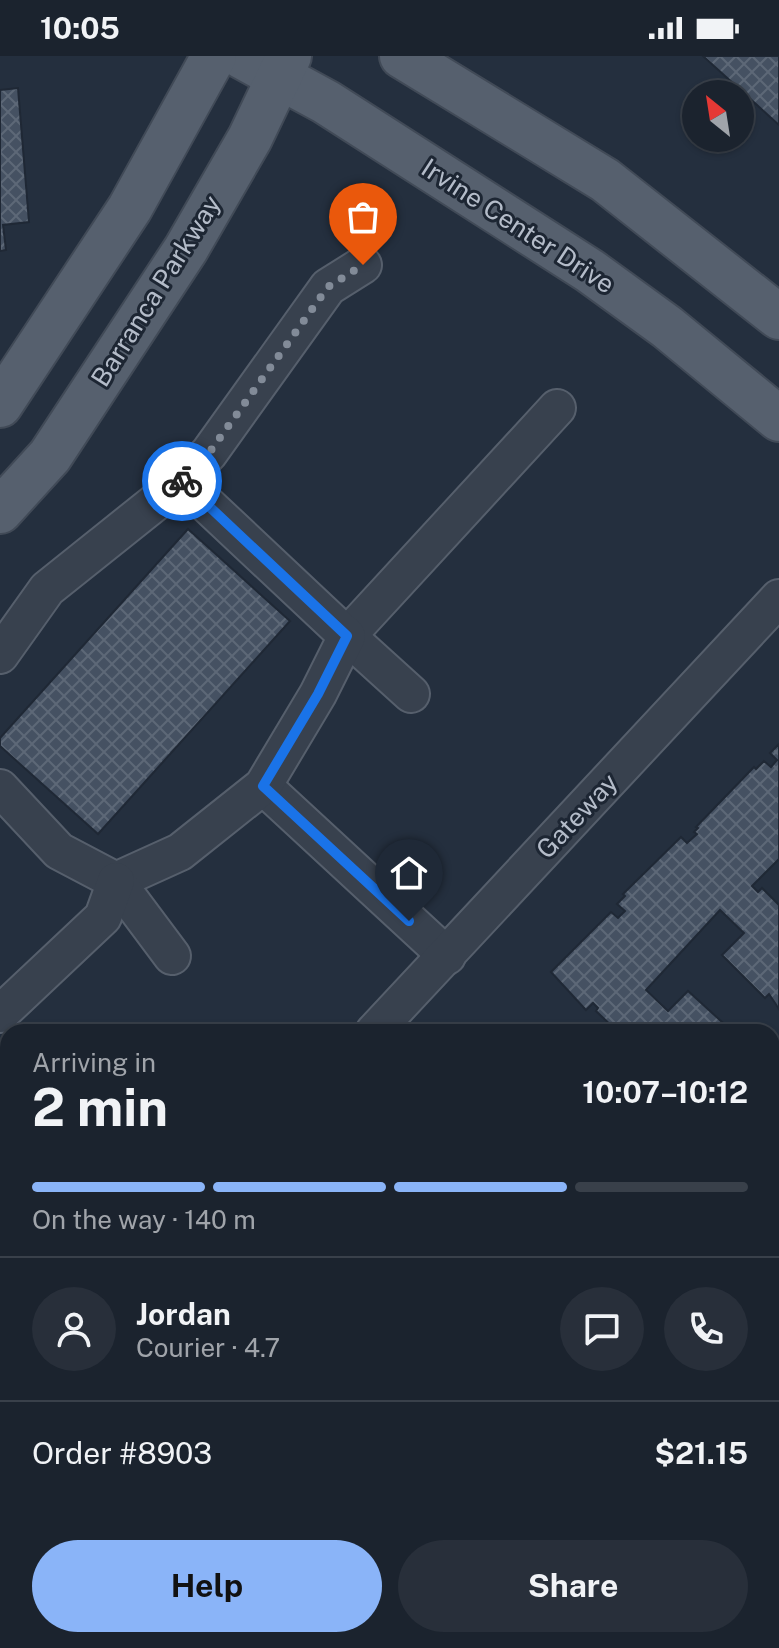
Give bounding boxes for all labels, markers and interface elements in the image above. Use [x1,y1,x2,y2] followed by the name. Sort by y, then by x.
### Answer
[40,10,120,46] text: 10:05
[682,80,754,152] north arrow
[682,80,754,152] map controls
[416,152,621,299] street label: Irvine Center Drive
[329,183,397,265] pin
[84,189,227,392] street label: Barranca Parkway
[341,195,385,239] icon: bag
[142,441,222,521] courier
[160,459,204,503] icon: bike
[529,767,624,865] street label: Gateway
[375,839,443,921] pin
[387,851,431,895] icon: home
[32,1047,156,1078] text: Arriving in
[582,1074,748,1110] text: 10:07–10:12
[32,1077,168,1138] text: 2 min
[32,1204,256,1235] text: On the way · 140 m
[32,1287,116,1371] button: person
[560,1287,644,1371] button: chat
[664,1287,748,1371] button: phone
[136,1296,231,1332] text: Jordan
[136,1332,280,1363] text: Courier · 4.7
[32,1435,212,1471] text: Order #8903
[655,1435,748,1471] text: $21.15
[32,1540,382,1632] button: Help
[398,1540,748,1632] button: Share

